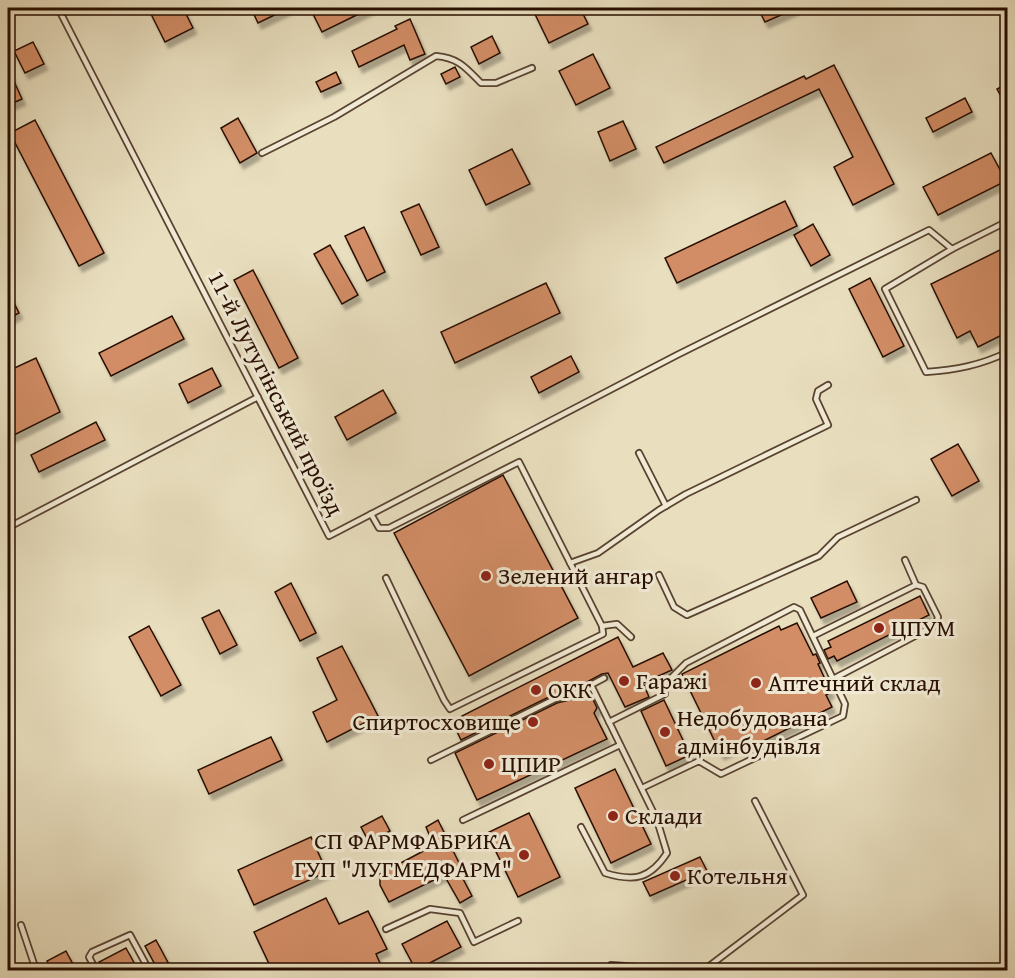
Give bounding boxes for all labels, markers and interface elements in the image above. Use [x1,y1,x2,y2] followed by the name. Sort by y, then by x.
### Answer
[199,264,354,521] street label: 11-й Лутугінський проїзд
[498,558,654,593] place label: Зелений ангар
[479,569,493,583] marker: Зелений ангар
[891,610,955,645] place label: ЦПУМ
[872,621,886,635] marker: ЦПУМ
[636,663,708,698] place label: Гаражі
[768,665,940,700] place label: Аптечний склад
[548,672,592,707] place label: ОКК
[617,674,631,688] marker: Гаражі
[749,676,763,690] marker: Аптечний склад
[529,683,543,697] marker: ОКК
[677,700,828,763] place label: Недобудована адмінбудівля
[352,704,521,739] place label: Спиртосховище
[526,715,540,729] marker: Спиртосховище
[658,725,672,739] marker: Недобудована адмінбудівля
[501,746,561,781] place label: ЦПИР
[482,757,496,771] marker: ЦПИР
[625,798,703,833] place label: Склади
[606,809,620,823] marker: Склади
[294,823,512,886] place label: СП ФАРМФАБРИКА ГУП "ЛУГМЕДФАРМ"
[517,848,531,862] marker: СП ФАРМФАБРИКА ГУП "ЛУГМЕДФАРМ"
[687,858,787,893] place label: Котельня
[668,869,682,883] marker: Котельня

